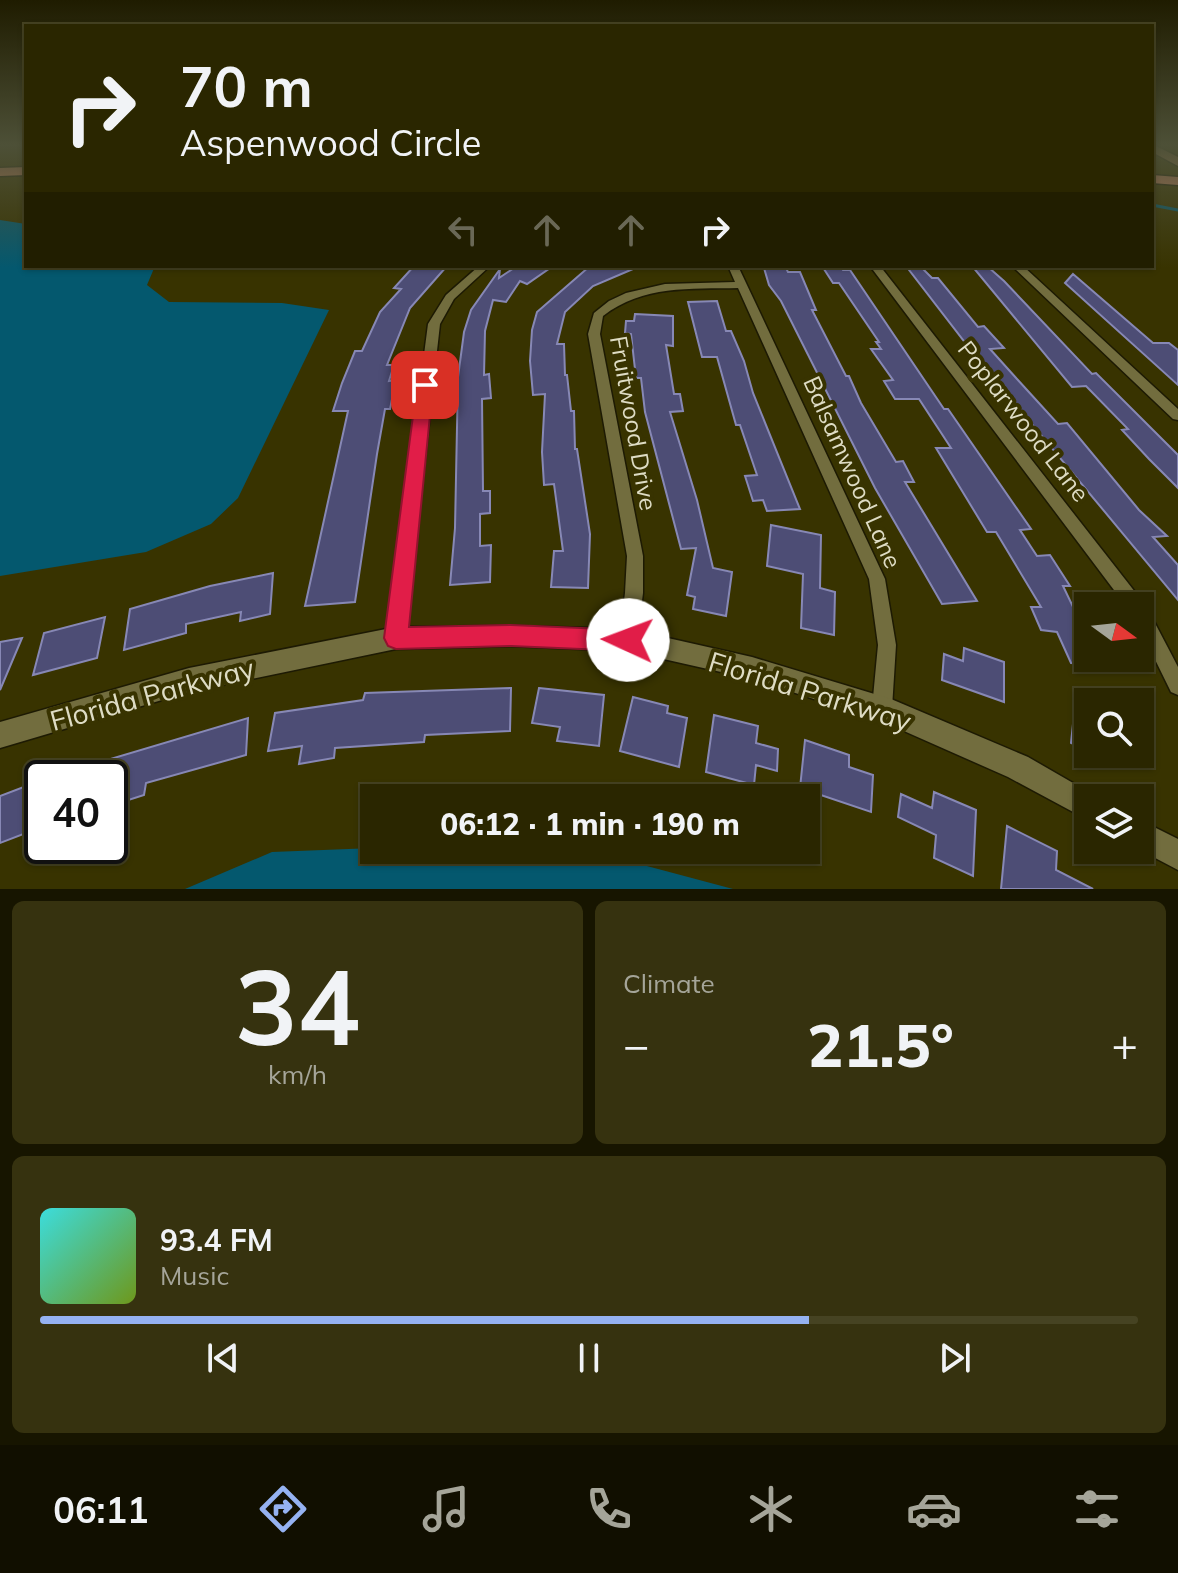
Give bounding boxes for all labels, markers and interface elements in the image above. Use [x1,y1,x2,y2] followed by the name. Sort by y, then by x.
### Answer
[180,51,313,121] text: 70 m
[48,56,152,160] icon: right
[180,120,481,165] text: Aspenwood Circle
[441,208,485,252] icon: left
[525,208,569,252] icon: ahead
[609,208,653,252] icon: ahead
[693,208,737,252] icon: right
[604,333,664,513] street label: Fruitwood Drive
[952,335,1096,507] street label: Poplarwood Lane
[391,351,459,419] pin
[403,363,447,407] icon: arrive
[797,371,909,573] street label: Balsamwood Lane
[1074,592,1154,672] north arrow
[1074,592,1154,864] map controls
[586,598,670,682] position arrow
[704,644,916,738] street label: Florida Parkway
[46,650,258,738] street label: Florida Parkway
[1074,688,1154,768] button: search
[24,760,128,864] speed limit sign: 40
[1074,784,1154,864] button: layers
[440,805,740,843] text: 06:12 · 1 min · 190 m
[235,940,360,1071] text: 34
[623,967,715,1000] text: Climate
[807,1007,954,1082] text: 21.5°
[623,1017,649,1072] text: −
[1112,1017,1138,1072] text: +
[268,1058,327,1091] text: km/h
[160,1221,273,1259] text: 93.4 FM
[160,1259,229,1292] text: Music
[201,1336,245,1380] icon: previous
[567,1336,611,1380] icon: pause
[933,1336,977,1380] icon: next
[255,1481,311,1537] icon: directions
[418,1481,474,1537] icon: music
[581,1481,637,1537] icon: phone
[743,1481,799,1537] icon: climate
[906,1481,962,1537] icon: car
[1069,1481,1125,1537] icon: filters
[53,1487,149,1532] text: 06:11

